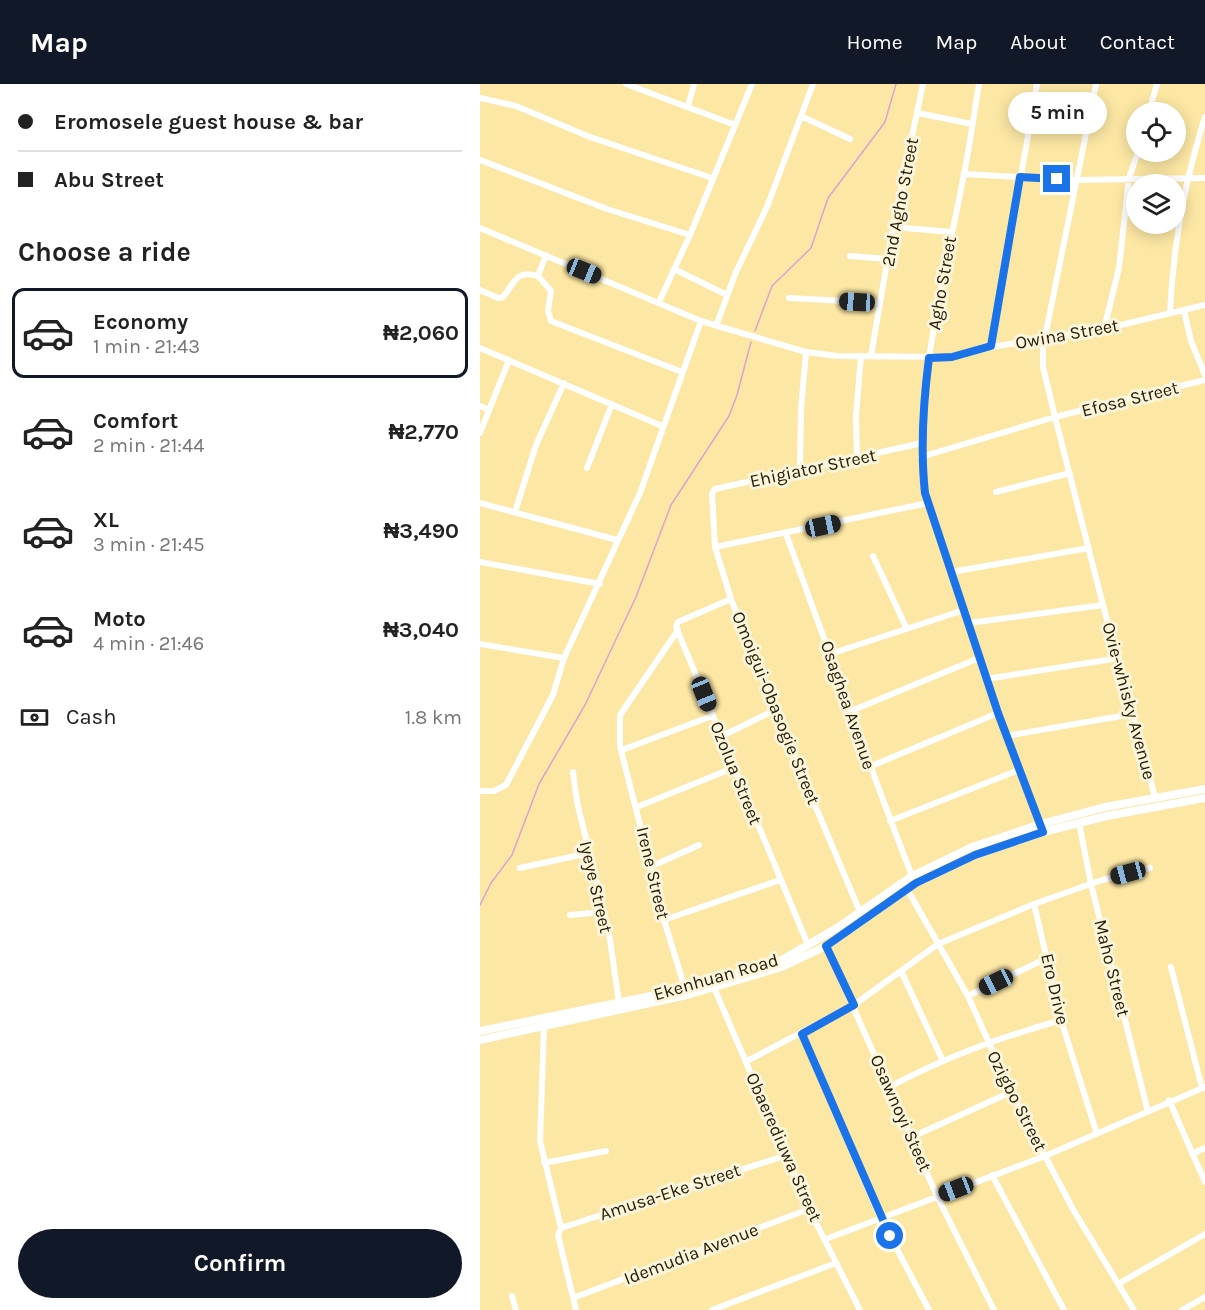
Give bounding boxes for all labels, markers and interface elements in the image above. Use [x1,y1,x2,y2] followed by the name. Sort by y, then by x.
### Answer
[30,26,88,59] text: Map
[847,30,903,54] text: Home
[936,30,977,54] text: Map
[1010,30,1067,54] text: About
[1100,30,1175,54] text: Contact
[1008,92,1106,134] callout: 5 min
[1030,101,1085,124] text: 5 min
[1126,102,1186,234] map controls
[1126,102,1186,162] button: locate
[54,109,363,135] text: Eromosele guest house & bar
[877,135,923,268] street label: 2nd Agho Street
[1043,165,1070,192] route end
[54,167,164,193] text: Abu Street
[1126,174,1186,234] button: layers
[923,234,961,332] street label: Agho Street
[18,236,191,268] text: Choose a ride
[564,256,604,286] car
[839,292,875,312] car
[21,306,75,360] icon: car
[93,309,188,335] text: Economy
[1014,314,1121,354] street label: Owina Street
[383,320,459,346] text: ₦2,060
[93,335,200,358] text: 1 min · 21:43
[1079,376,1181,422] street label: Efosa Street
[21,405,75,459] icon: car
[93,408,178,434] text: Comfort
[388,419,459,445] text: ₦2,770
[93,434,204,457] text: 2 min · 21:44
[748,444,878,492] street label: Ehigiator Street
[21,504,75,558] icon: car
[93,507,119,533] text: XL
[804,513,842,539] car
[383,518,459,544] text: ₦3,490
[93,533,205,556] text: 3 min · 21:45
[21,603,75,657] icon: car
[93,606,146,632] text: Moto
[727,608,825,808] street label: Omoigui-Obasogie Street
[383,617,459,643] text: ₦3,040
[1097,620,1161,782] street label: Ovie-whisky Avenue
[93,632,204,655] text: 4 min · 21:46
[816,638,880,772] street label: Osaghea Avenue
[689,674,719,714] car
[18,701,51,734] icon: cash
[66,704,116,730] text: Cash
[405,706,462,729] text: 1.8 km
[705,718,767,828] street label: Ozolua Street
[632,824,674,922] street label: Irene Street
[575,839,617,935] street label: Iyeye Street
[1108,860,1148,886] car
[1089,917,1135,1019] street label: Maho Street
[651,949,781,1005] street label: Ekenhuan Road
[1036,951,1074,1027] street label: Ero Drive
[976,966,1016,998] car
[982,1047,1052,1155] street label: Ozigbo Street
[865,1051,937,1175] street label: Osawnoyi Steet
[741,1069,827,1225] street label: Obaerediuwa Street
[597,1159,743,1225] street label: Amusa-Eke Street
[936,1174,976,1204] car
[621,1218,761,1290] street label: Idemudia Avenue
[876,1222,903,1249] route start
[18,1229,462,1298] button: Confirm

